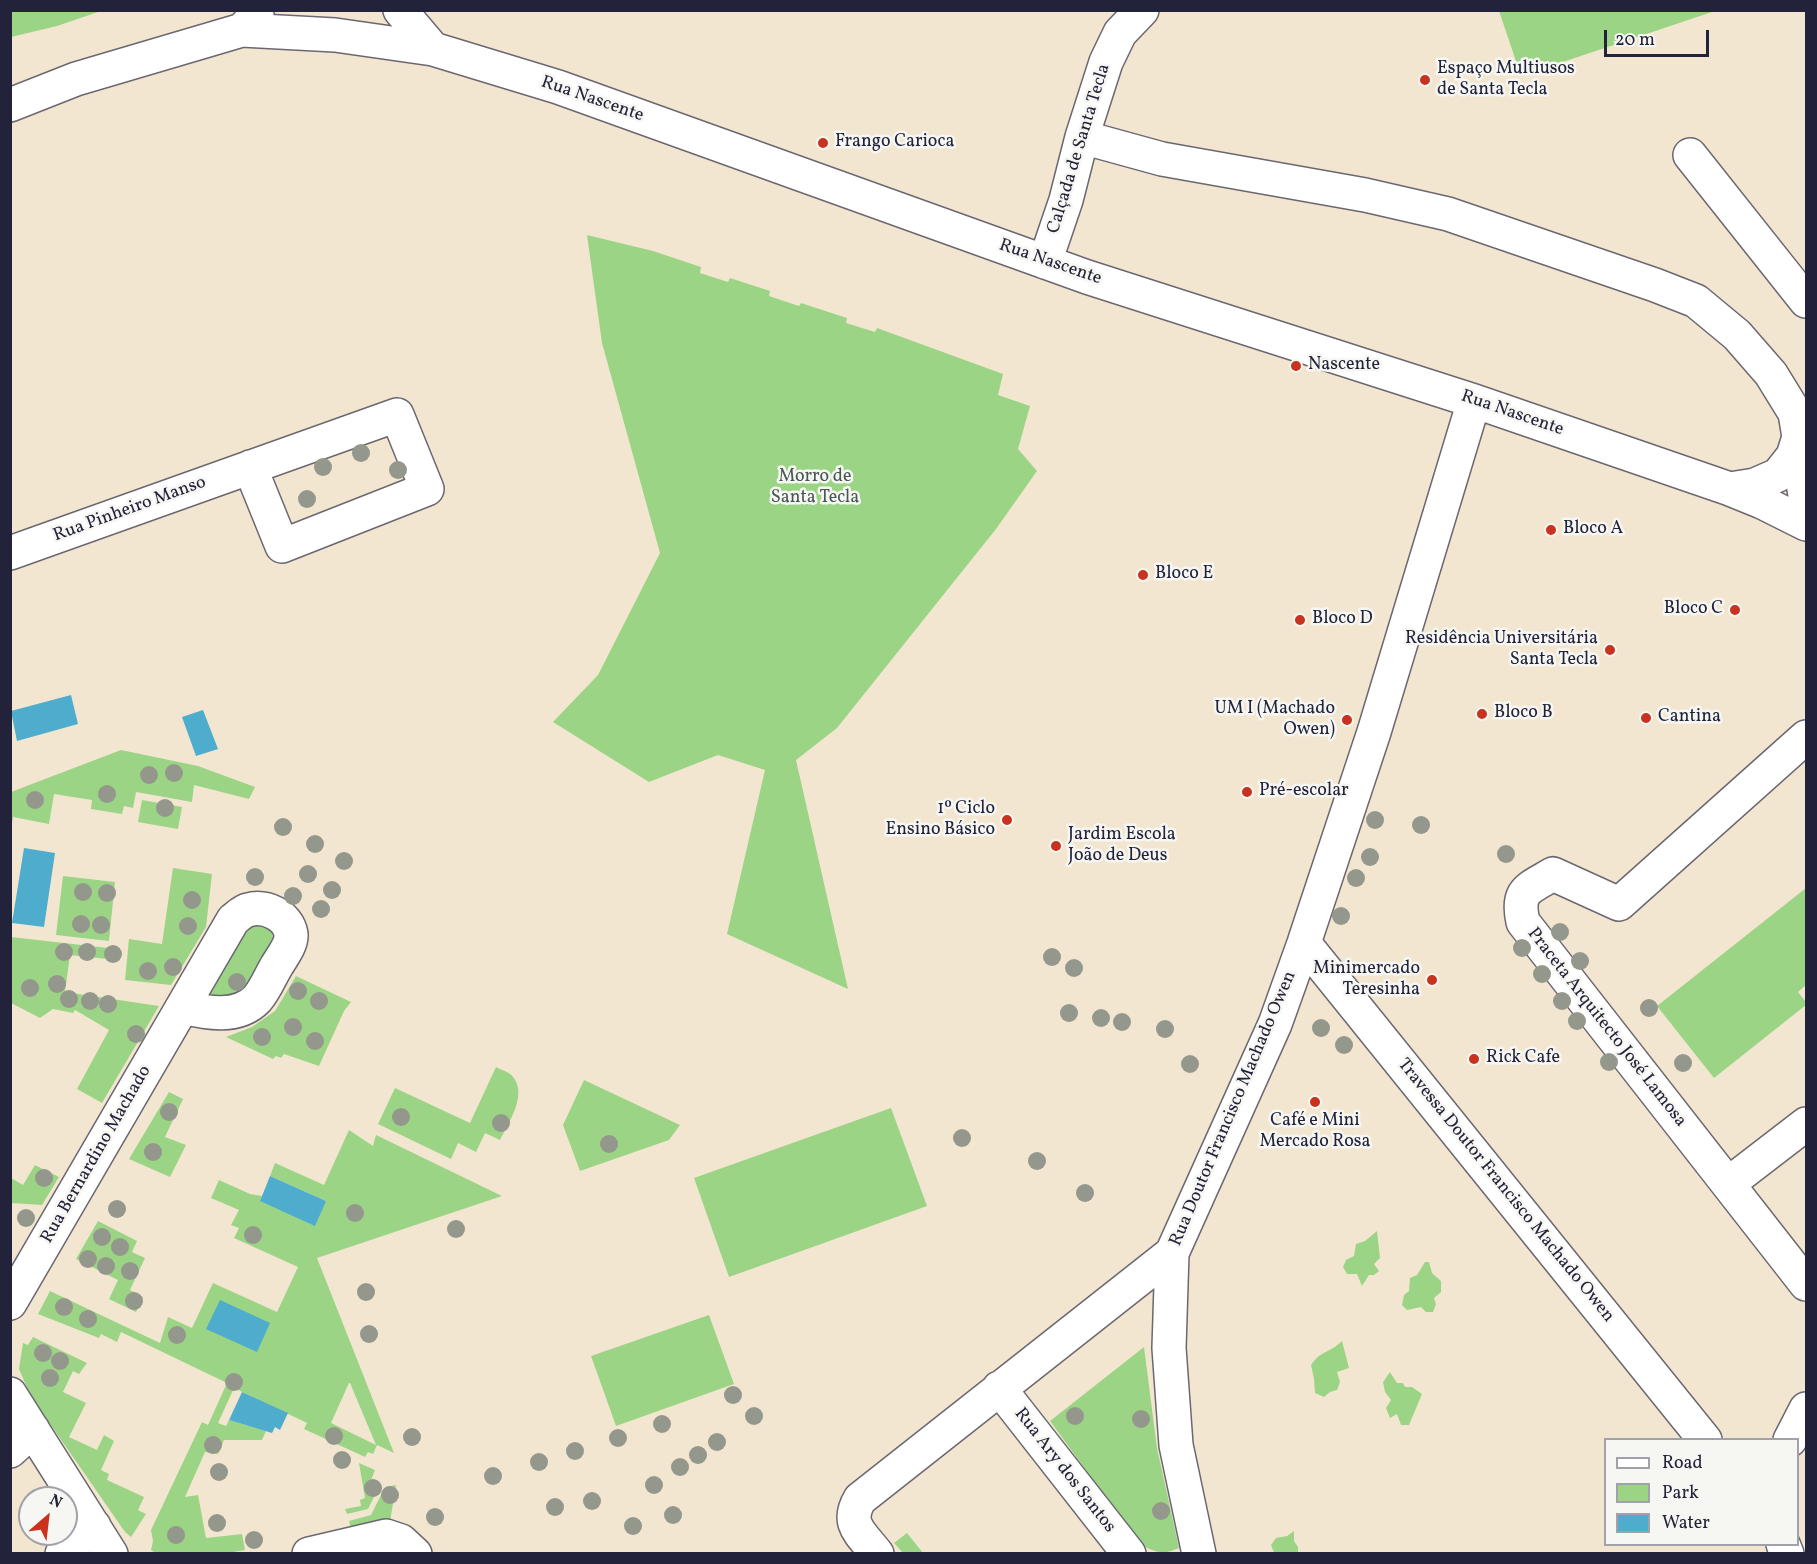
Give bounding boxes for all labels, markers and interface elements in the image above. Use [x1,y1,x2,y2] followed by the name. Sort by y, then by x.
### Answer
[1607,18,1712,56] scale bar
[1615,28,1655,53] text: 20 m
[1437,59,1575,101] place label: Espaço Multiusos de Santa Tecla
[1044,62,1116,236] street label: Calçada de Santa Tecla
[538,72,646,128] street label: Rua Nascente
[1418,73,1432,87] marker: Espaço Multiusos de Santa Tecla
[835,132,954,154] place label: Frango Carioca
[816,136,830,150] marker: Frango Carioca
[996,235,1104,291] street label: Rua Nascente
[1308,355,1380,377] place label: Nascente
[1289,359,1303,373] marker: Nascente
[1458,386,1566,442] street label: Rua Nascente
[771,467,859,510] park label: Morro de Santa Tecla
[51,472,209,548] street label: Rua Pinheiro Manso
[1563,519,1623,541] place label: Bloco A
[1544,523,1558,537] marker: Bloco A
[1155,564,1213,586] place label: Bloco E
[1136,568,1150,582] marker: Bloco E
[1664,599,1723,621] place label: Bloco C
[1728,603,1742,617] marker: Bloco C
[1312,609,1373,631] place label: Bloco D
[1293,613,1307,627] marker: Bloco D
[1405,629,1598,672] place label: Residência Universitária Santa Tecla
[1603,643,1617,657] marker: Residência Universitária Santa Tecla
[1215,699,1335,742] place label: UM I (Machado Owen)
[1494,703,1553,725] place label: Bloco B
[1475,707,1489,721] marker: Bloco B
[1658,707,1721,729] place label: Cantina
[1639,711,1653,725] marker: Cantina
[1340,713,1354,727] marker: UM I (Machado Owen)
[1259,781,1349,803] place label: Pré-escolar
[1240,785,1254,799] marker: Pré-escolar
[885,799,995,842] place label: 1º Ciclo Ensino Básico
[1000,813,1014,827] marker: 1º Ciclo Ensino Básico
[1068,825,1176,868] place label: Jardim Escola João de Deus
[1049,839,1063,853] marker: Jardim Escola João de Deus
[1522,924,1690,1132] street label: Praceta Arquitecto José Lamosa
[1313,959,1420,1002] place label: Minimercado Teresinha
[1166,968,1302,1250] street label: Rua Doutor Francisco Machado Owen
[1425,973,1439,987] marker: Minimercado Teresinha
[1486,1048,1560,1070] place label: Rick Cafe
[1467,1052,1481,1066] marker: Rick Cafe
[1392,1055,1618,1327] street label: Travessa Doutor Francisco Machado Owen
[37,1062,157,1248] street label: Rua Bernardino Machado
[1308,1095,1322,1109] marker: Café e Mini Mercado Rosa
[1259,1111,1371,1154] place label: Café e Mini Mercado Rosa
[1008,1404,1120,1538] street label: Rua Ary dos Santos
[1604,1438,1799,1546] legend
[1662,1451,1703,1476] text: Road
[1662,1481,1699,1506] text: Park
[18,1486,78,1546] north arrow
[45,1489,66,1514] text: N
[1662,1511,1710,1536] text: Water

